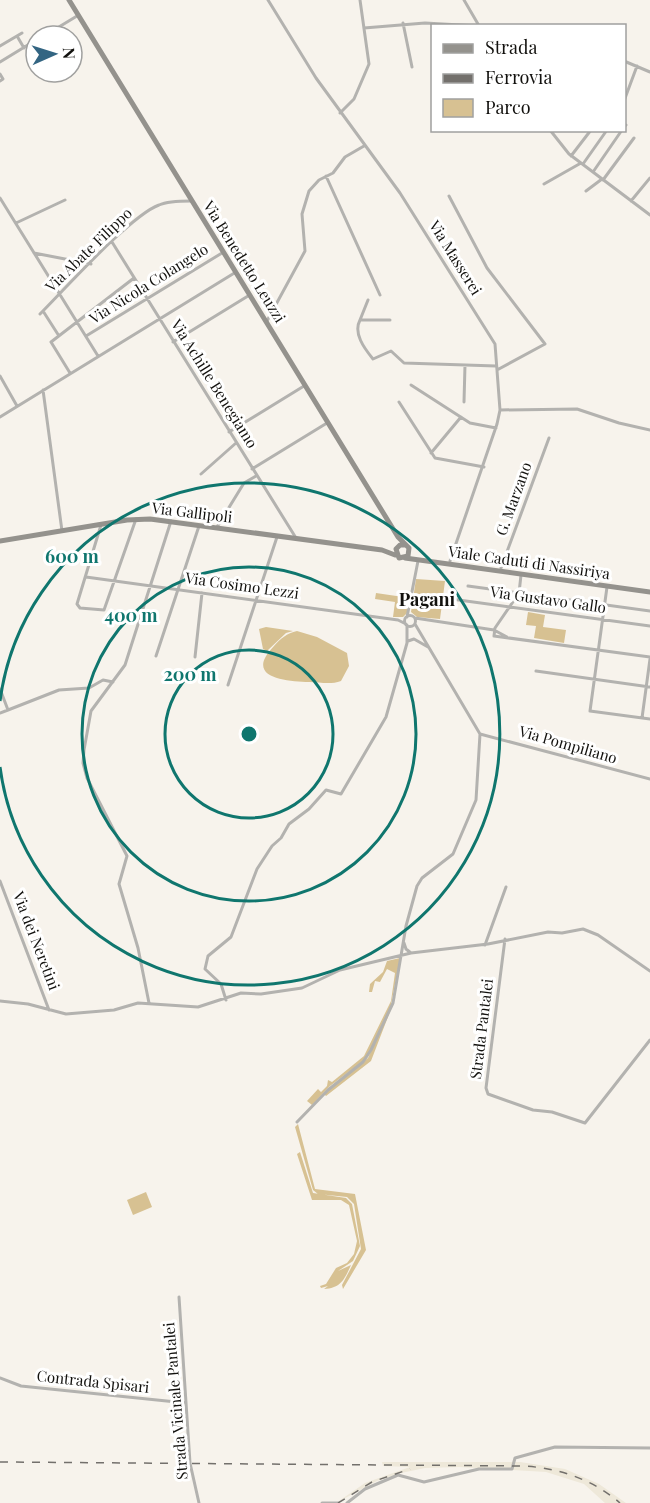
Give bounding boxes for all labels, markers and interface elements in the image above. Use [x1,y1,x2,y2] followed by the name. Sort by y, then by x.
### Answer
[24,24,84,84] north arrow
[431,24,626,132] legend
[485,35,538,59] text: Strada
[59,47,80,60] text: N
[485,65,552,89] text: Ferrovia
[485,95,531,119] text: Parco
[199,196,291,327] street label: Via Benedetto Leuzzi
[40,203,136,296] street label: Via Abate Filippo
[425,216,487,299] street label: Via Masserei
[84,238,212,328] street label: Via Nicola Colangelo
[166,314,263,452] street label: Via Achille Benegiamo
[490,459,536,538] street label: G. Marzano
[150,497,234,527] street label: Via Gallipoli
[446,541,612,583] street label: Viale Caduti di Nassiriya
[45,544,100,568] text: 600 m
[183,567,301,603] street label: Via Cosimo Lezzi
[488,581,607,617] street label: Via Gustavo Gallo
[399,587,456,611] district label: Pagani
[104,603,158,627] text: 400 m
[163,662,217,686] text: 200 m
[516,720,620,768] street label: Via Pompiliano
[239,724,259,744] centre of rings
[9,888,65,993] street label: Via dei Neretini
[465,977,497,1080] street label: Strada Pantalei
[158,1321,192,1481] street label: Strada Vicinale Pantalei
[36,1365,151,1397] street label: Contrada Spisari

